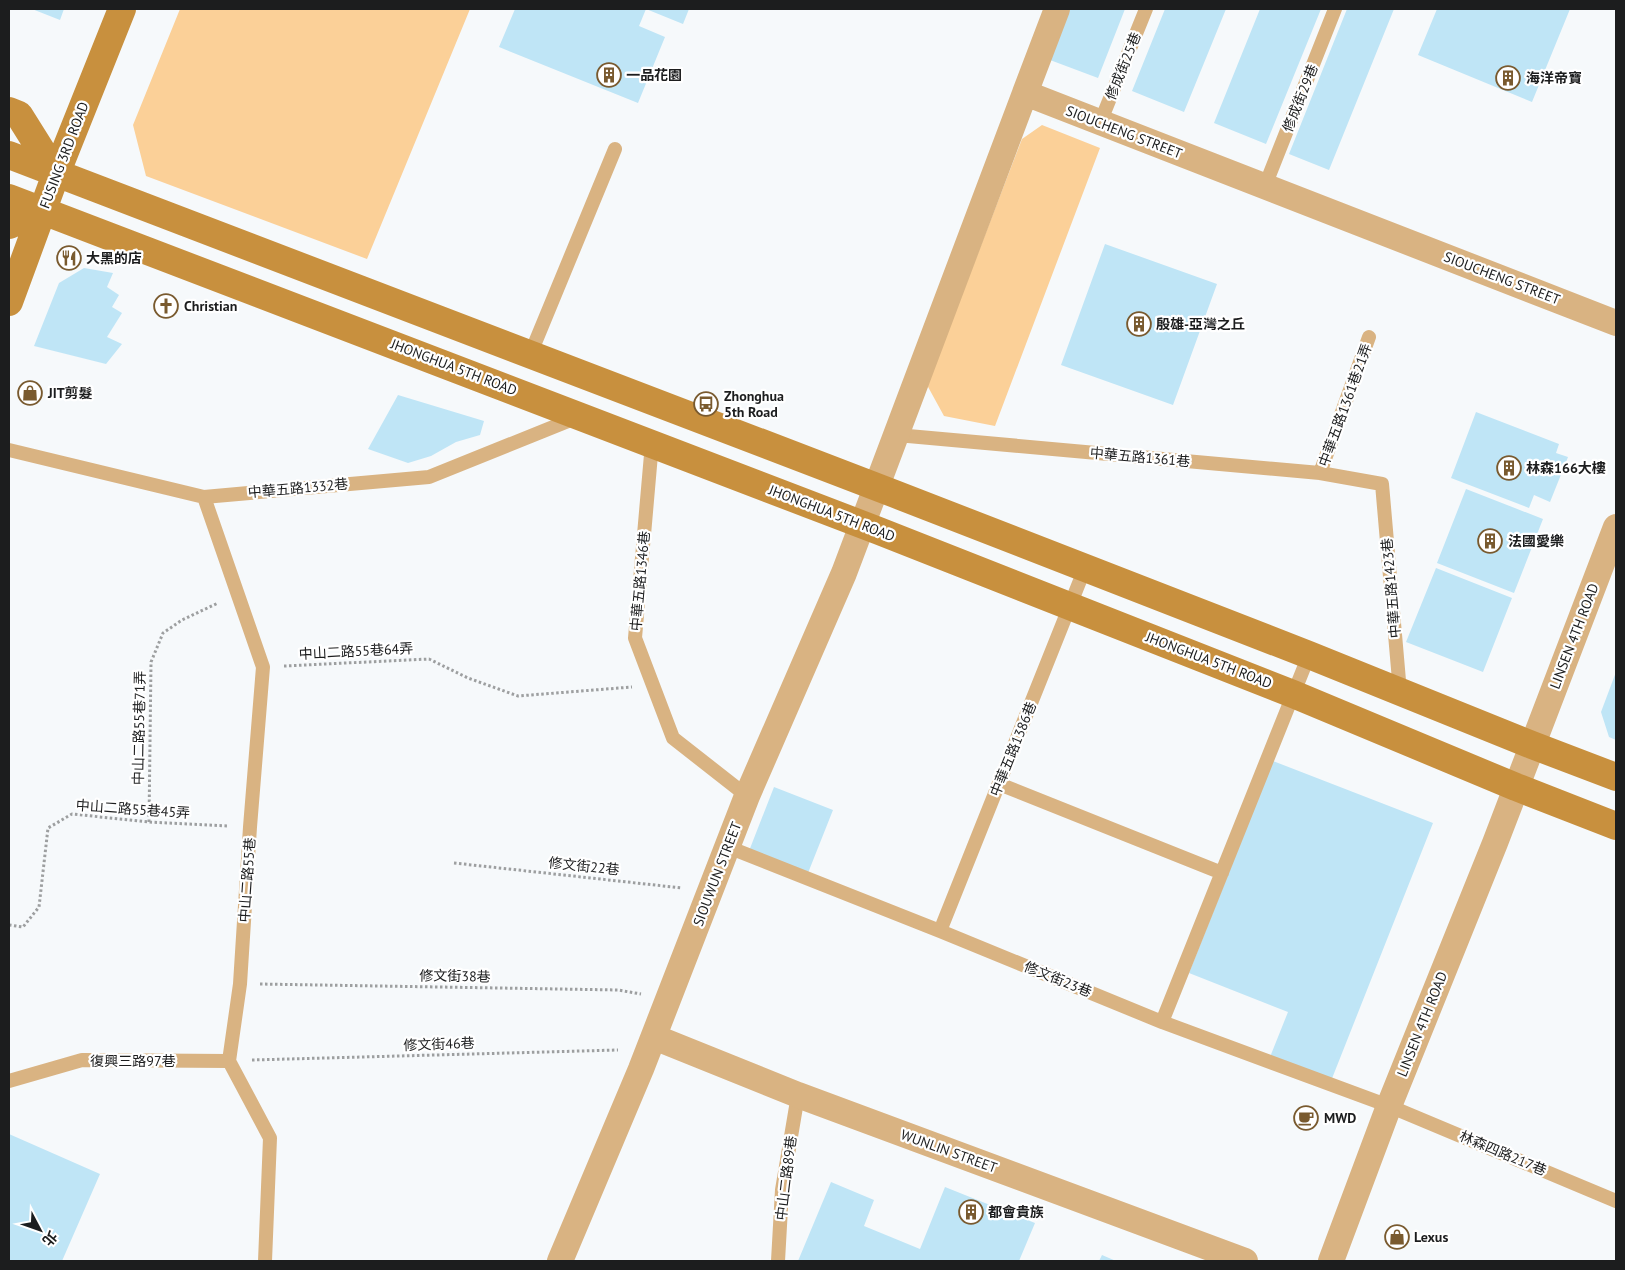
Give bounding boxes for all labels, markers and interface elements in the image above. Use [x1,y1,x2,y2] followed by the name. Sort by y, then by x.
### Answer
[1101,30,1145,102] street label: 修成街25巷
[596,62,622,88] building icon: 一品花園
[1278,62,1322,134] street label: 修成街29巷
[1495,65,1521,91] building icon: 海洋帝寶
[626,66,682,84] place label: 一品花園
[1526,69,1582,87] place label: 海洋帝寶
[35,99,93,211] street label: FUSING 3RD ROAD
[1063,102,1185,163] street label: SIOUCHENG STREET
[56,245,82,271] restaurant icon: 大黑的店
[1441,248,1563,309] street label: SIOUCHENG STREET
[86,249,142,267] place label: 大黑的店
[153,293,179,319] church icon: Christian
[184,297,237,315] place label: Christian
[1126,311,1152,337] building icon: 殷雄-亞灣之丘
[1156,315,1245,333] place label: 殷雄-亞灣之丘
[387,334,520,399] street label: JHONGHUA 5TH ROAD
[1314,341,1376,469] street label: 中華五路1361巷21弄
[17,380,43,406] shop icon: JIT剪髮
[47,384,93,402] place label: JIT剪髮
[724,387,784,421] place label: Zhonghua 5th Road
[693,391,719,417] bus stop icon: Zhonghua 5th Road
[1089,444,1191,470] street label: 中華五路1361巷
[1496,455,1522,481] building icon: 林森166大樓
[1526,459,1606,477] place label: 林森166大樓
[247,475,349,501] street label: 中華五路1332巷
[765,480,898,545] street label: JHONGHUA 5TH ROAD
[1477,528,1503,554] building icon: 法國愛樂
[627,530,653,632] street label: 中華五路1346巷
[1508,532,1564,550] place label: 法國愛樂
[1378,537,1404,639] street label: 中華五路1423巷
[1546,581,1602,691] street label: LINSEN 4TH ROAD
[1142,627,1275,692] street label: JHONGHUA 5TH ROAD
[298,639,414,663] street label: 中山二路55巷64弄
[129,671,149,785] street label: 中山二路55巷71弄
[986,699,1040,799] street label: 中華五路1386巷
[75,796,191,822] street label: 中山二路55巷45弄
[689,819,745,929] street label: SIOUWUN STREET
[235,837,259,923] street label: 中山二路55巷
[548,853,620,879] street label: 修文街22巷
[1022,957,1094,1001] street label: 修文街23巷
[419,966,491,986] street label: 修文街38巷
[1393,969,1451,1079] street label: LINSEN 4TH ROAD
[403,1034,475,1054] street label: 修文街46巷
[90,1052,176,1070] street label: 復興三路97巷
[1293,1105,1319,1131] cafe icon: MWD
[1324,1109,1356,1127] place label: MWD
[898,1125,1000,1177] street label: WUNLIN STREET
[1457,1127,1549,1179] street label: 林森四路217巷
[772,1135,800,1221] street label: 中山二路89巷
[958,1199,984,1225] building icon: 都會貴族
[988,1203,1044,1221] place label: 都會貴族
[15,1205,65,1255] north arrow
[1384,1224,1410,1250] shop icon: Lexus
[38,1227,61,1250] text: 北
[1414,1228,1448,1246] place label: Lexus

